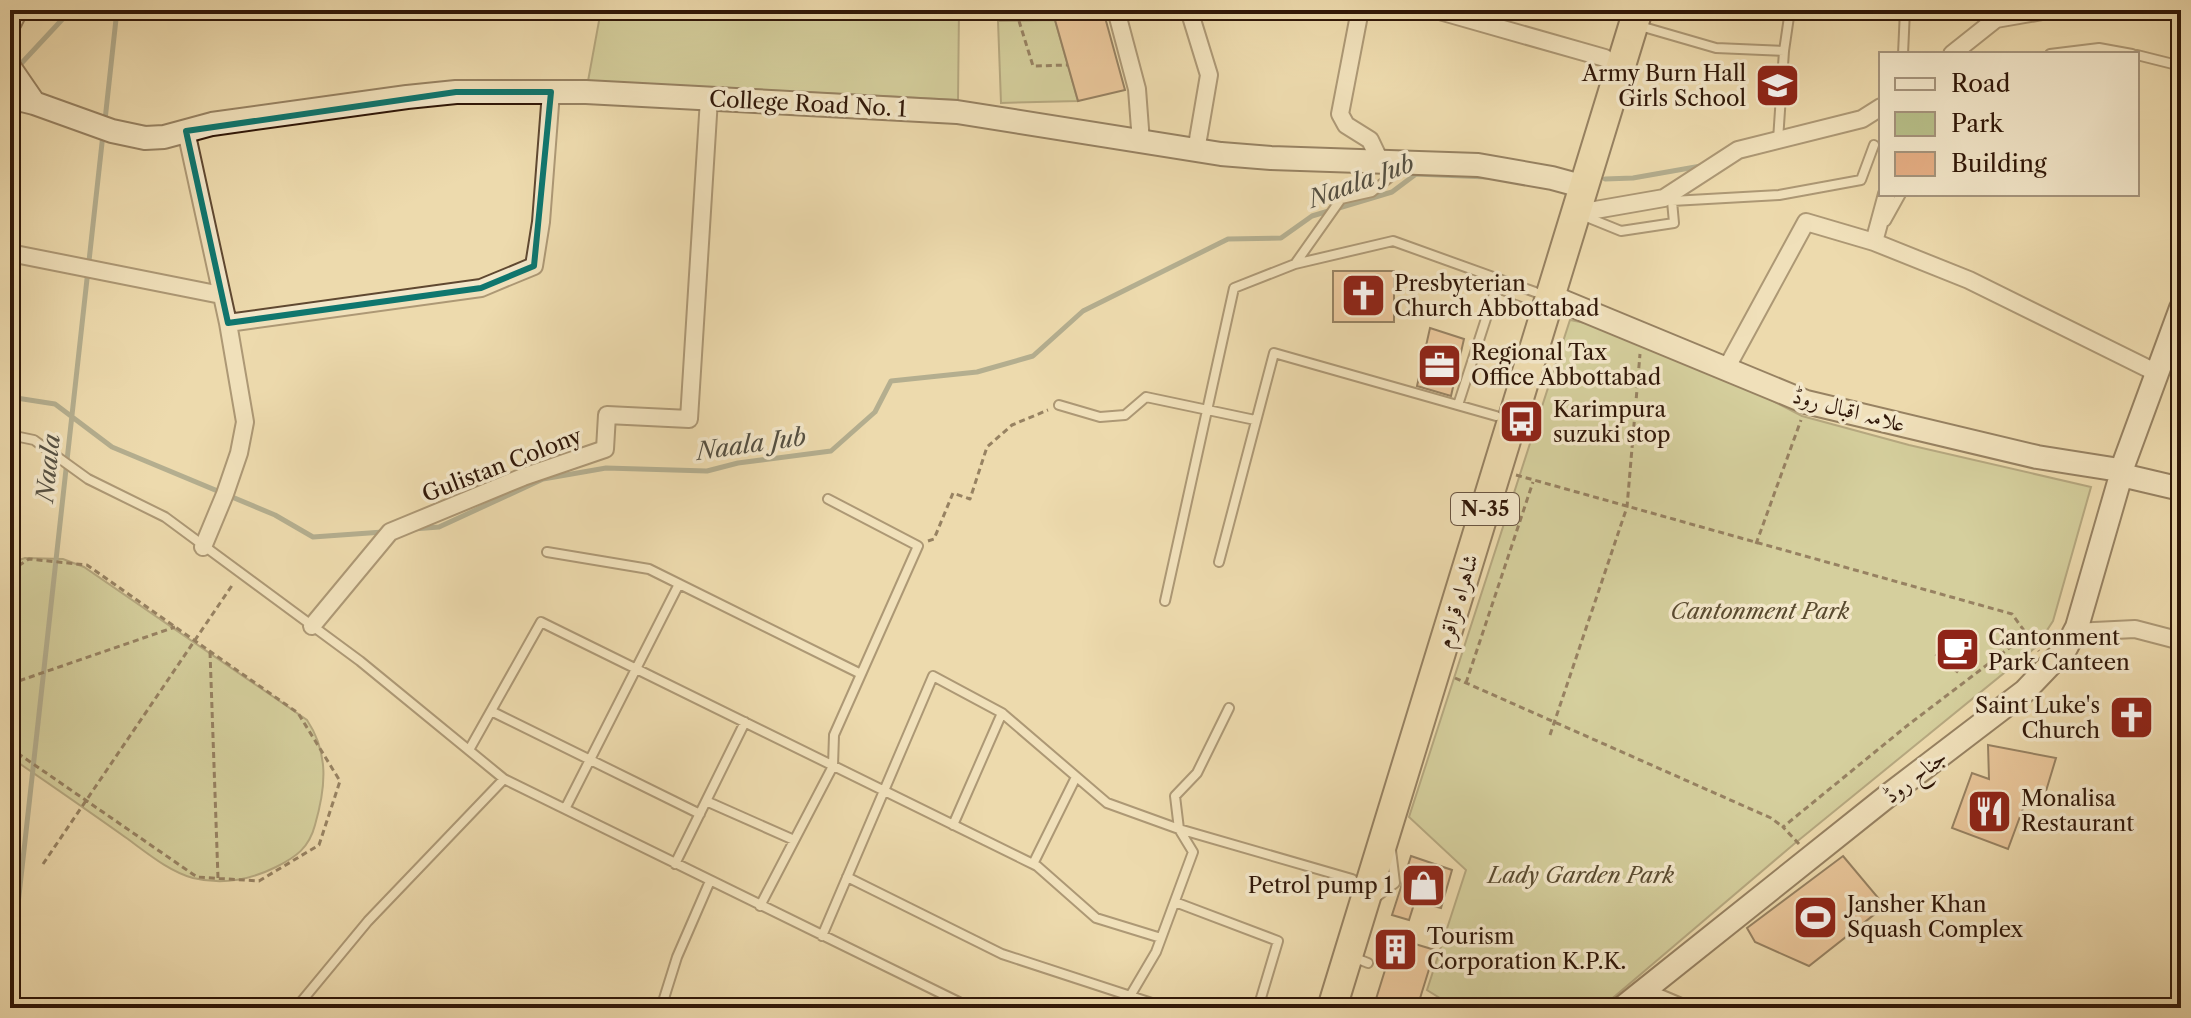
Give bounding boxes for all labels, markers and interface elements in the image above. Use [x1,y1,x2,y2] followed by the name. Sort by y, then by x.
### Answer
[1879,52,2139,196] legend
[1581,60,1746,112] place label: Army Burn Hall Girls School
[1753,62,1801,110] school or university icon: Army Burn Hall Girls School
[1951,69,2011,98] text: Road
[709,85,907,123] street label: College Road No. 1
[1951,109,2004,138] text: Park
[1302,148,1418,214] water label: Naala Jub
[1951,149,2047,178] text: Building
[1394,270,1599,322] place label: Presbyterian Church Abbottabad
[1339,272,1387,320] church icon: Presbyterian Church Abbottabad
[1471,339,1661,391] place label: Regional Tax Office Abbottabad
[1416,341,1464,389] office icon: Regional Tax Office Abbottabad
[1790,382,1908,438] street label: علامہ اقبال روڈ
[1553,396,1671,448] place label: Karimpura suzuki stop
[1498,398,1546,446] bus stop icon: Karimpura suzuki stop
[418,422,586,508] street label: Gulistan Colony
[692,422,808,466] water label: Naala Jub
[30,432,66,506] water label: Naala
[1451,493,1519,525] road number: N-35
[1430,551,1490,653] street label: شاہراہ قراقرم
[1671,598,1850,625] park label: Cantonment Park
[1988,624,2130,676] place label: Cantonment Park Canteen
[1933,626,1981,674] cafe icon: Cantonment Park Canteen
[1975,692,2100,744] place label: Saint Luke's Church
[2107,694,2155,742] church icon: Saint Luke's Church
[1878,743,1956,814] street label: جناح روڈ
[2021,785,2134,837] place label: Monalisa Restaurant
[1966,787,2014,835] restaurant icon: Monalisa Restaurant
[1400,861,1448,909] shop icon: Petrol pump 1
[1486,862,1675,889] park label: Lady Garden Park
[1248,872,1393,899] place label: Petrol pump 1
[1844,891,2023,943] place label: Jansher Khan Squash Complex
[1792,893,1840,941] sports icon: Jansher Khan Squash Complex
[1427,923,1626,975] place label: Tourism Corporation K.P.K.
[1372,925,1420,973] building icon: Tourism Corporation K.P.K.

